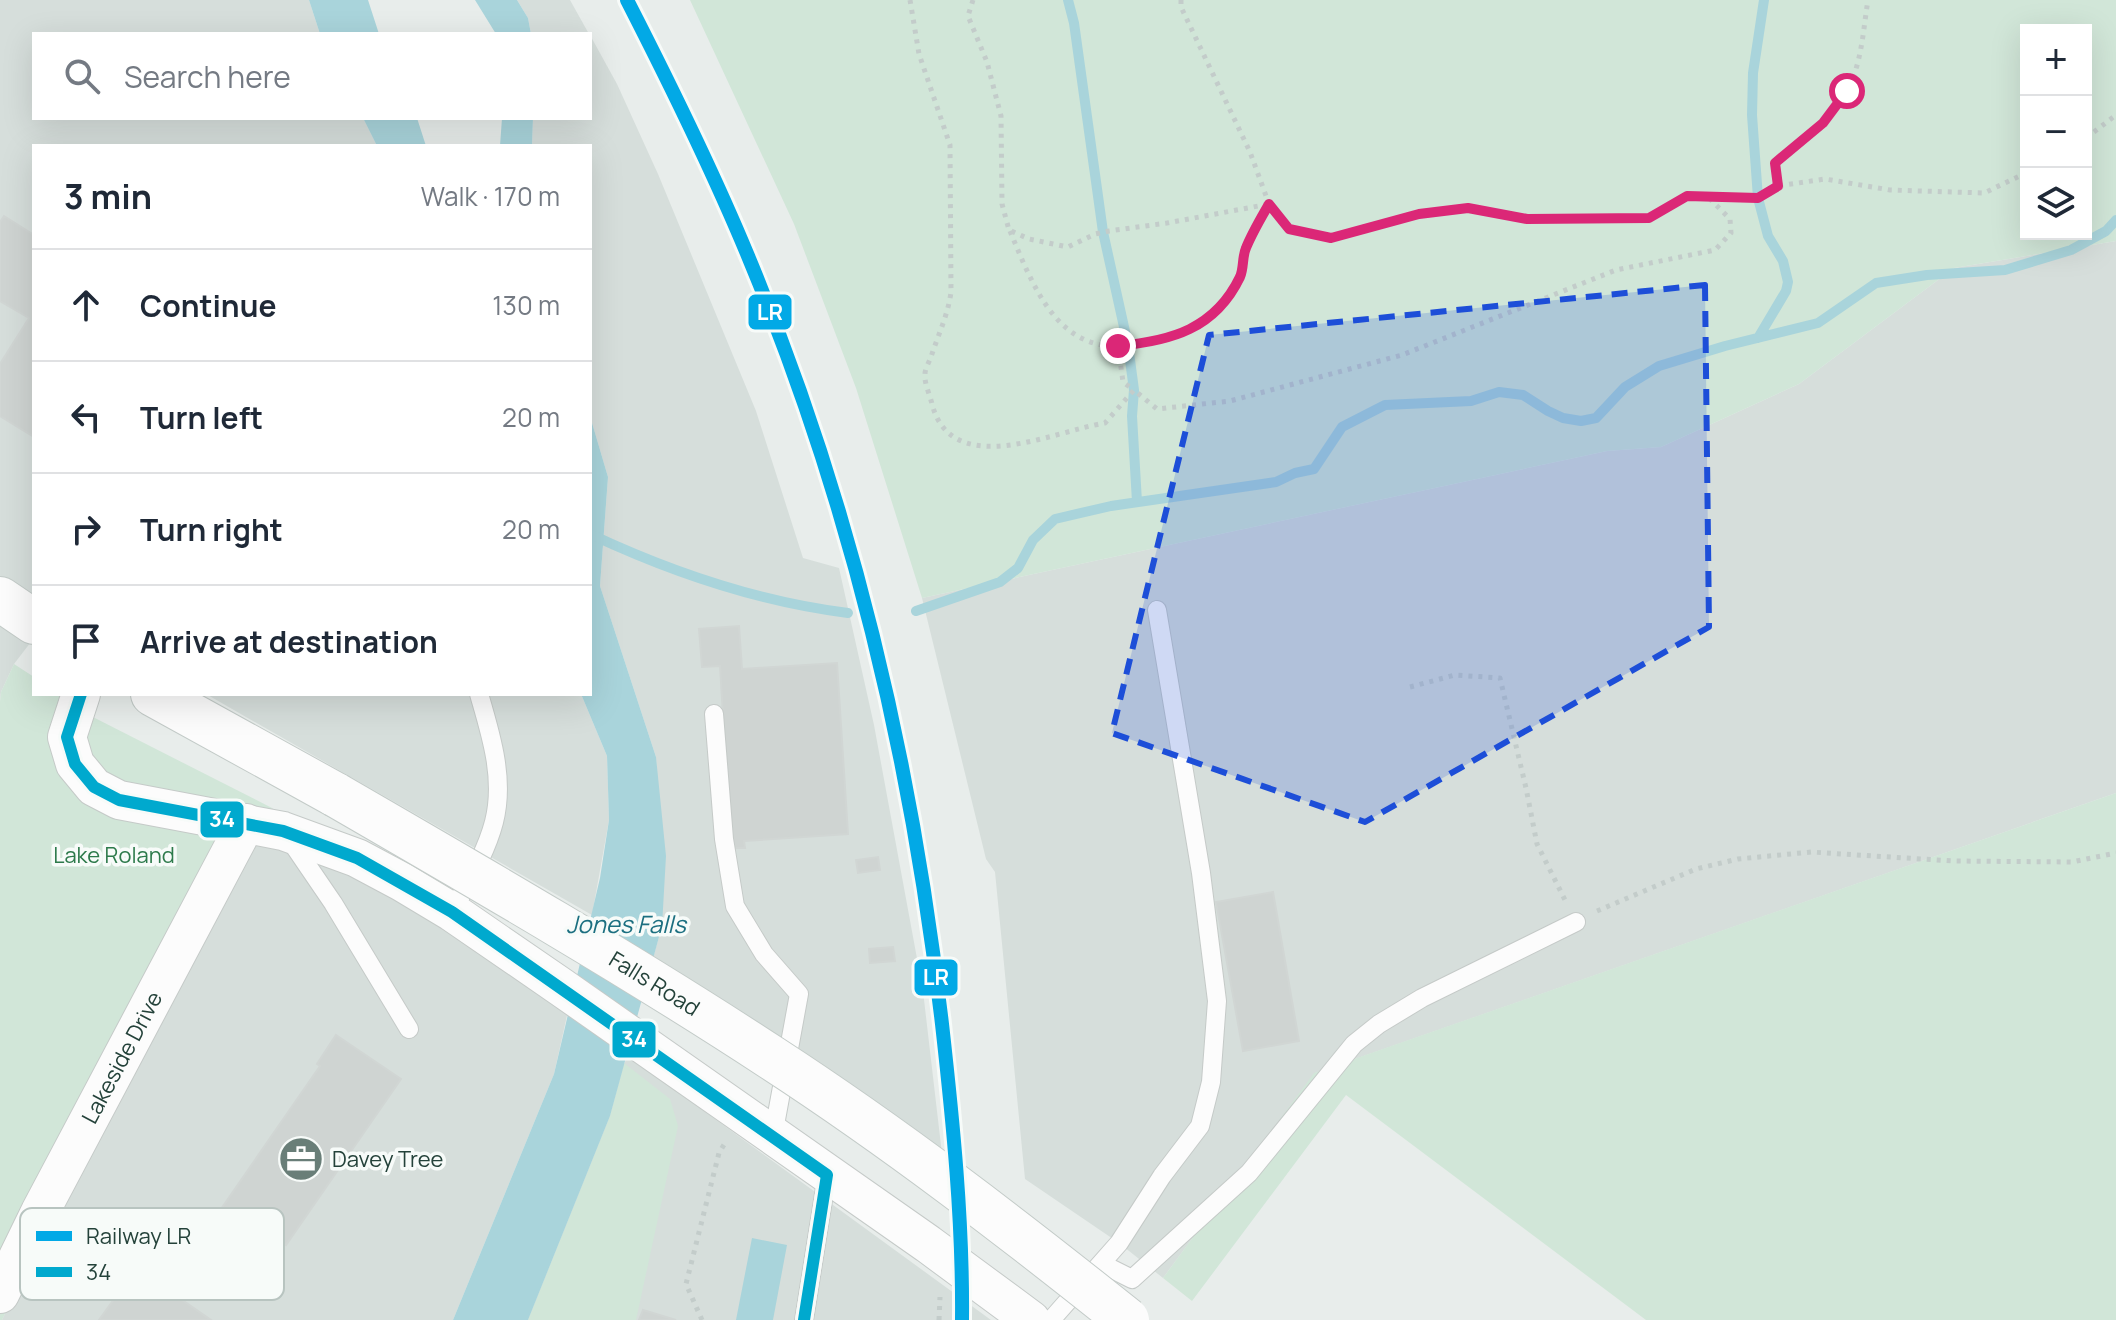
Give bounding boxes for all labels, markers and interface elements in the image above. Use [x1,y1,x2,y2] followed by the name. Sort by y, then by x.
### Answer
[2020,24,2092,240] map controls
[2020,24,2092,96] button: +
[32,32,592,120] search box
[60,54,104,98] icon: search
[124,56,291,97] text: Search here
[1829,73,1865,109] route start
[2020,96,2092,168] button: −
[2020,168,2092,240] button: layers
[64,173,152,219] text: 3 min
[421,178,560,214] text: Walk · 170 m
[64,283,108,327] icon: ahead
[140,285,276,326] text: Continue
[492,287,560,323] text: 130 m
[747,293,793,331] line badge: LR
[757,297,783,327] text: LR
[1100,328,1136,364] route end
[64,395,108,439] icon: left
[140,397,263,438] text: Turn left
[502,399,560,435] text: 20 m
[64,507,108,551] icon: right
[140,509,283,550] text: Turn right
[502,511,560,547] text: 20 m
[64,619,108,663] icon: arrive
[140,621,438,662] text: Arrive at destination
[199,800,245,839] line badge: 34
[209,804,235,834] text: 34
[53,840,175,870] park label: Lake Roland
[566,907,688,940] water label: Jones Falls
[603,944,705,1023] street label: Falls Road
[913,958,959,997] line badge: LR
[923,962,949,992] text: LR
[74,986,169,1129] street label: Lakeside Drive
[611,1020,657,1059] line badge: 34
[621,1024,647,1054] text: 34
[277,1135,325,1183] office icon: Davey Tree
[332,1144,444,1174] place label: Davey Tree
[20,1208,284,1300] legend
[86,1221,191,1251] text: Railway LR
[86,1257,111,1287] text: 34

